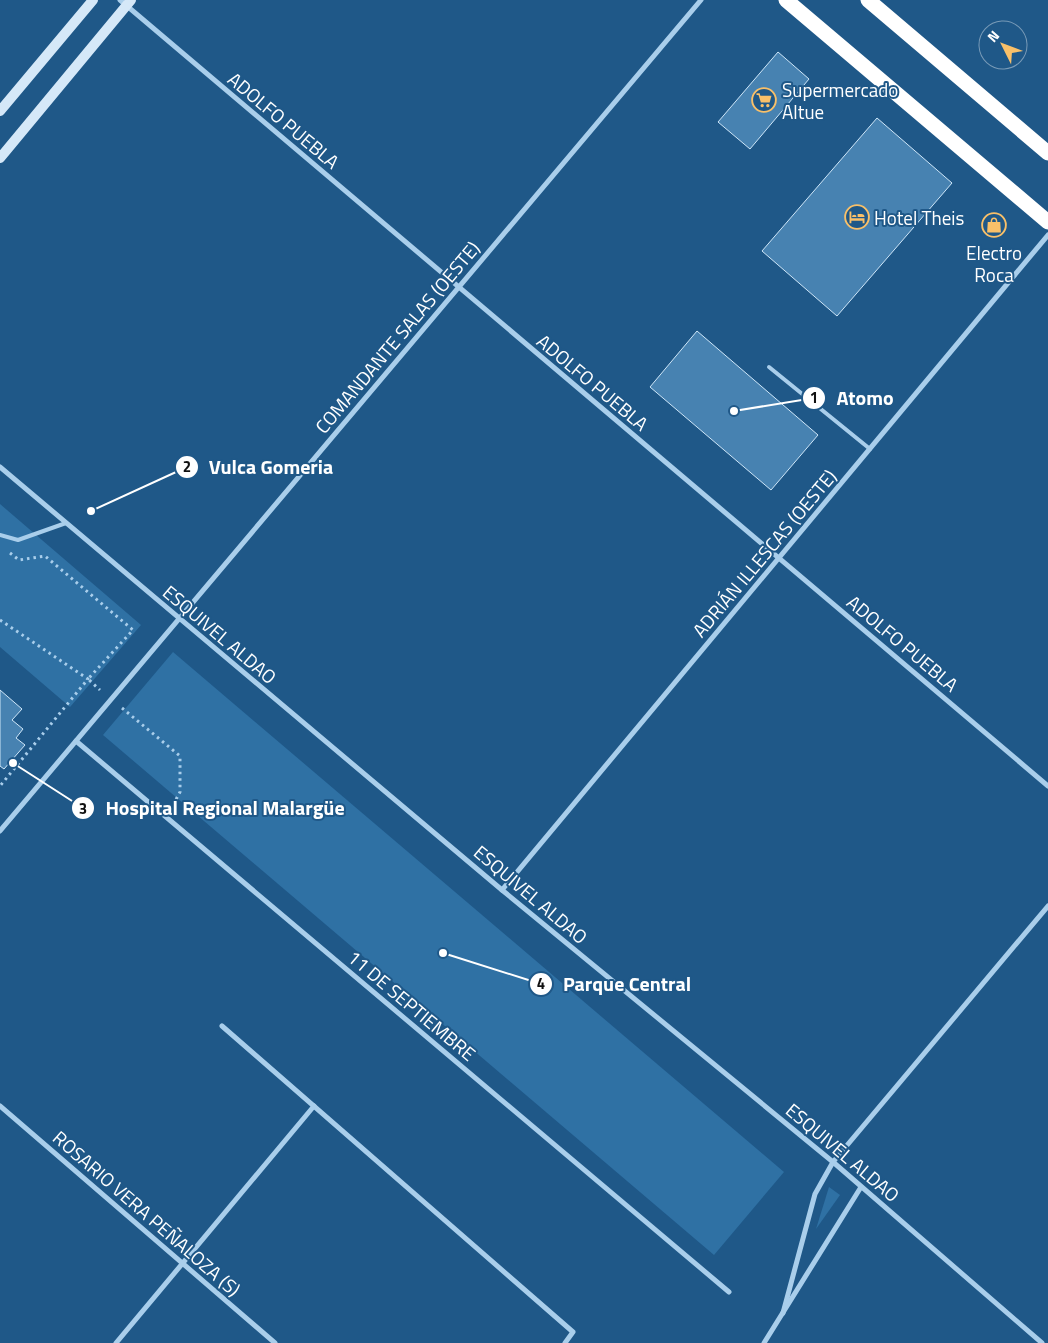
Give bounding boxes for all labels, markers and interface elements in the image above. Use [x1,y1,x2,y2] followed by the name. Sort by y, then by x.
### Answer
[978,20,1028,70] north arrow
[982,25,1004,47] text: N
[222,65,346,175] street label: ADOLFO PUEBLA
[782,75,898,126] place label: Supermercado Altue
[751,87,777,113] supermarket icon: Supermercado Altue
[874,203,964,232] place label: Hotel Theis
[844,204,870,230] hotel icon: Hotel Theis
[981,212,1007,238] shop icon: Electro Roca
[308,234,486,440] street label: COMANDANTE SALAS (OESTE)
[966,238,1022,289] place label: Electro Roca
[531,327,655,437] street label: ADOLFO PUEBLA
[802,380,904,415] callout: Atomo
[836,382,894,413] text: Atomo
[810,386,818,409] text: 1
[174,450,344,485] callout: Vulca Gomeria
[209,451,333,482] text: Vulca Gomeria
[183,455,191,478] text: 2
[685,463,843,643] street label: ADRIÁN ILLESCAS (OESTE)
[157,578,283,690] street label: ESQUIVEL ALDAO
[841,588,965,698] street label: ADOLFO PUEBLA
[71,791,355,826] callout: Hospital Regional Malargüe
[105,792,345,823] text: Hospital Regional Malargüe
[79,797,87,820] text: 3
[468,838,594,950] street label: ESQUIVEL ALDAO
[342,943,482,1067] street label: 11 DE SEPTIEMBRE
[528,967,701,1002] callout: Parque Central
[563,968,691,999] text: Parque Central
[537,972,545,995] text: 4
[780,1096,906,1208] street label: ESQUIVEL ALDAO
[47,1123,247,1303] street label: ROSARIO VERA PEÑALOZA (S)

